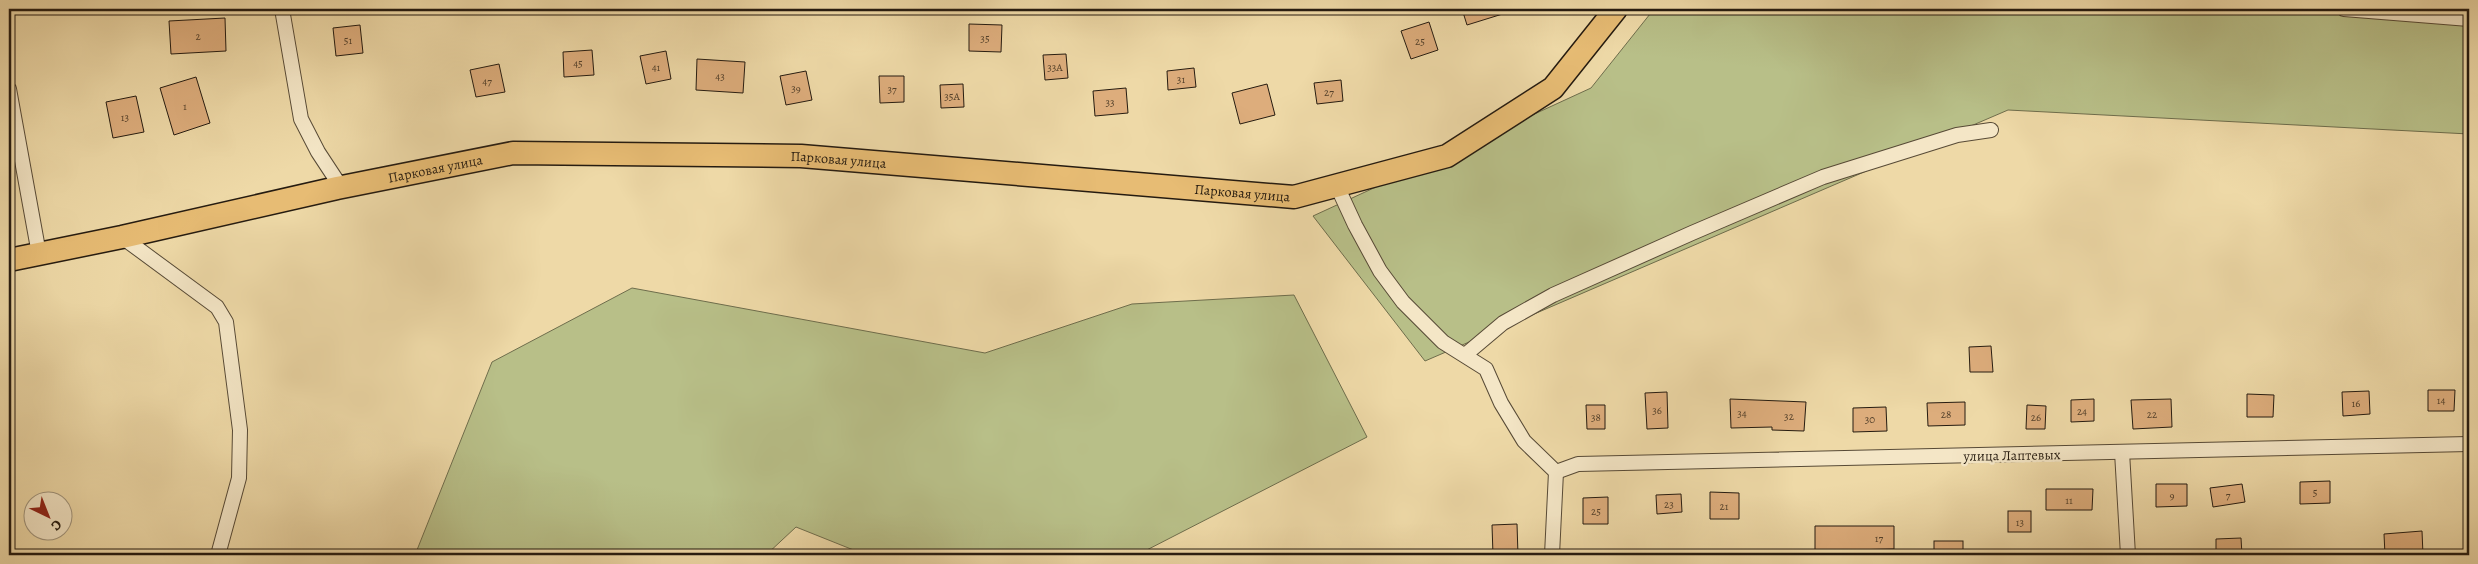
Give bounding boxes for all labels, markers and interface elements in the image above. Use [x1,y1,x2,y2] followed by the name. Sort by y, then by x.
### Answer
[195,29,201,44] house number: 2
[980,31,990,46] house number: 35
[344,33,352,48] house number: 51
[1415,34,1425,49] house number: 25
[573,56,583,71] house number: 45
[652,60,661,75] house number: 41
[1047,60,1063,75] house number: 33А
[715,69,725,84] house number: 43
[1177,72,1185,87] house number: 31
[482,74,492,89] house number: 47
[791,81,801,96] house number: 39
[887,82,897,97] house number: 37
[1324,85,1334,100] house number: 27
[944,89,960,104] house number: 35А
[1105,95,1115,110] house number: 33
[183,99,187,114] house number: 1
[121,110,129,125] house number: 13
[791,147,888,173] street label: Парковая улица
[386,150,485,188] street label: Парковая улица
[1193,180,1291,207] street label: Парковая улица
[2437,393,2445,408] house number: 14
[2352,396,2360,411] house number: 16
[1652,403,1662,418] house number: 36
[2077,404,2087,419] house number: 24
[1737,406,1747,421] house number: 34
[1941,407,1951,422] house number: 28
[2147,407,2157,422] house number: 22
[1784,409,1794,424] house number: 32
[1591,410,1601,425] house number: 38
[2031,410,2041,425] house number: 26
[1865,412,1875,427] house number: 30
[1962,445,2061,466] street label: улица Лаптевых
[2313,485,2318,500] house number: 5
[2169,488,2175,503] house number: 9
[2226,488,2231,503] house number: 7
[22,492,72,542] north arrow
[2065,493,2073,508] house number: 11
[1664,497,1674,512] house number: 23
[1720,499,1729,514] house number: 21
[1591,504,1601,519] house number: 25
[47,515,66,535] text: С
[2016,515,2024,530] house number: 13
[1875,531,1884,546] house number: 17

